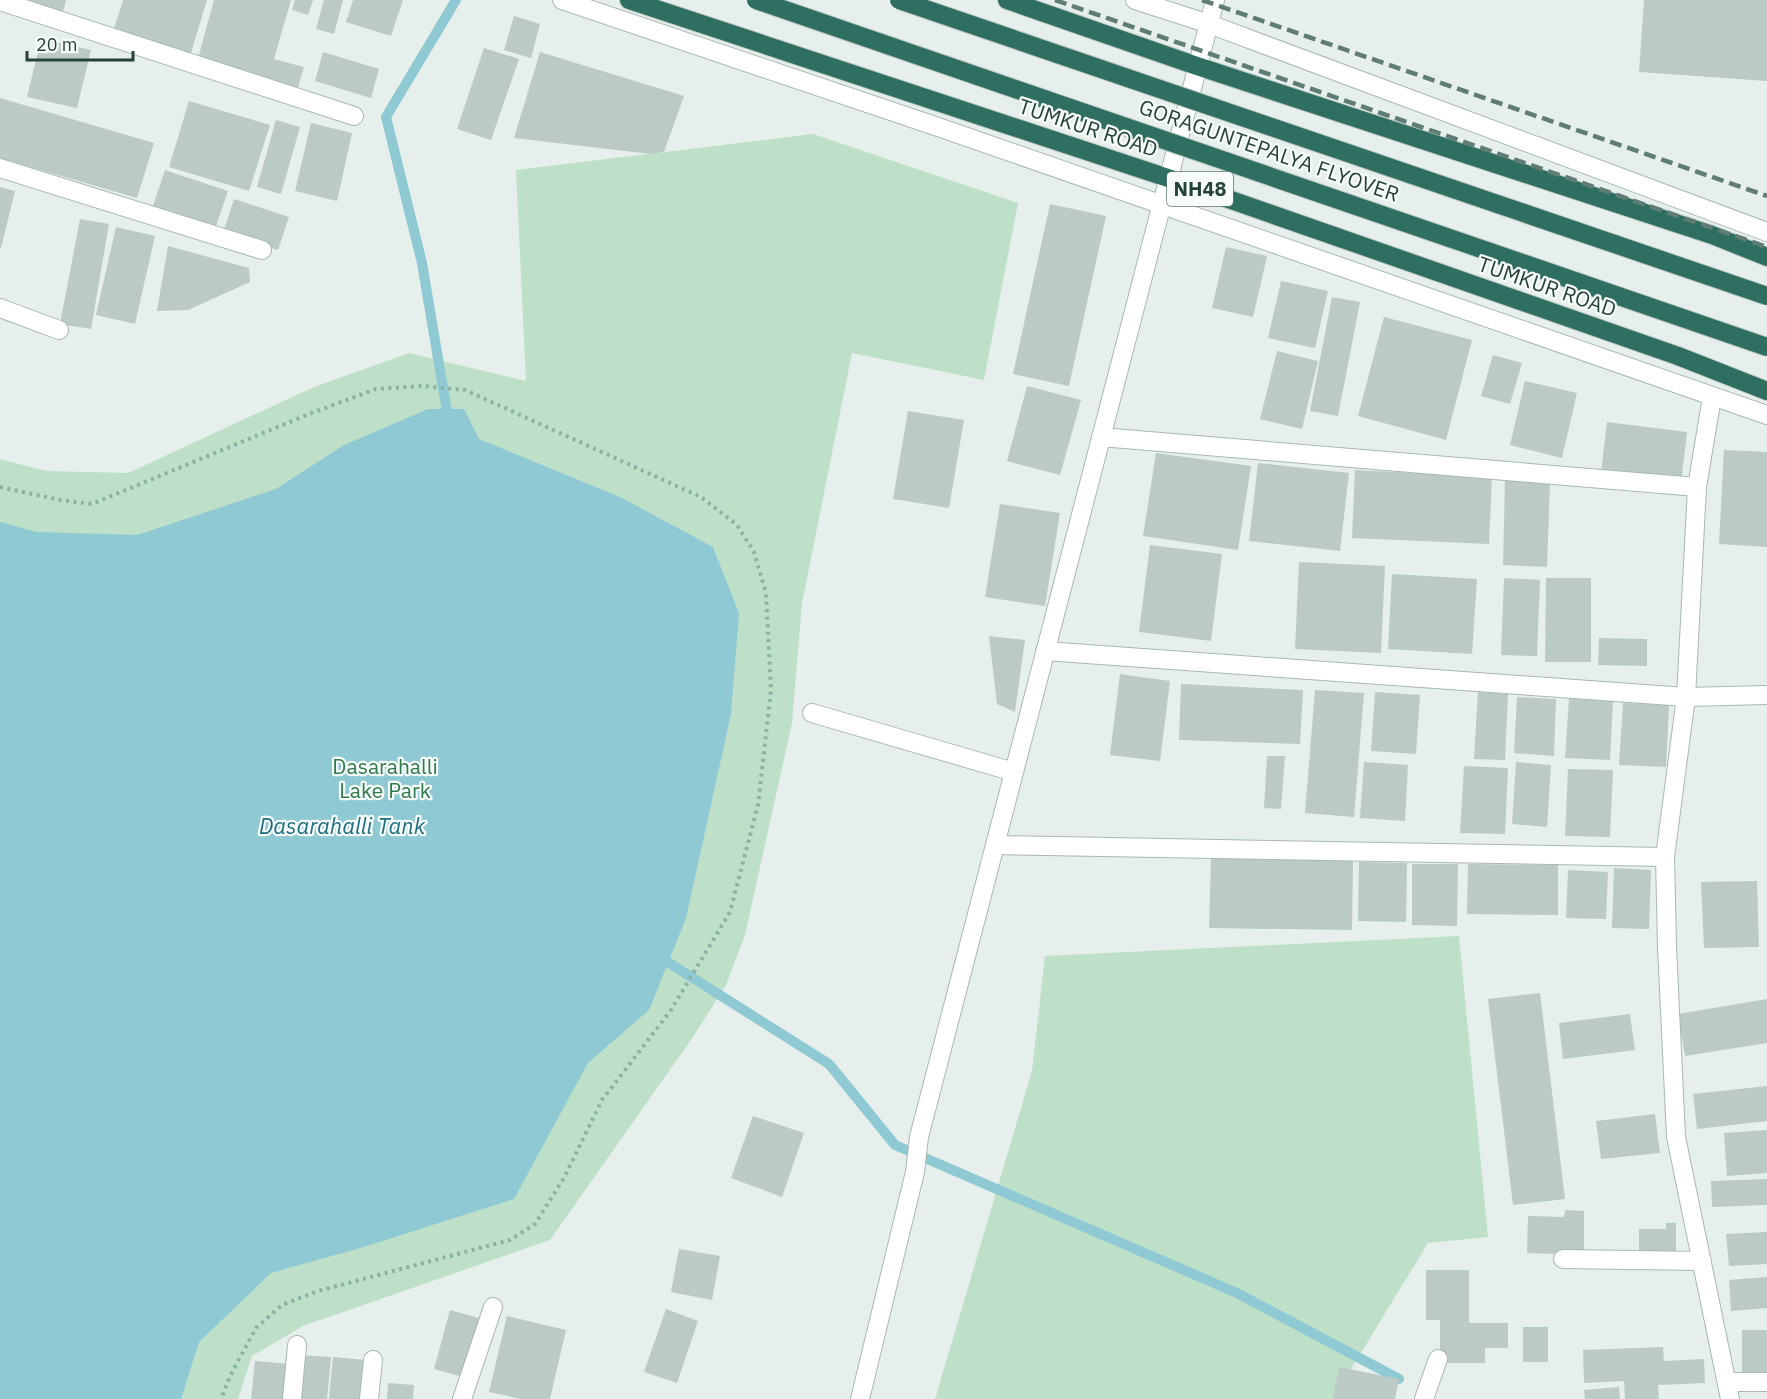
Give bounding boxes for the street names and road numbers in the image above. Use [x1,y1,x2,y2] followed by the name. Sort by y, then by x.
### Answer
[1015,91,1161,163] street label: TUMKUR ROAD
[1135,92,1403,208] street label: GORAGUNTEPALYA FLYOVER
[1167,172,1233,206] road number: NH48
[1474,249,1620,323] street label: TUMKUR ROAD

